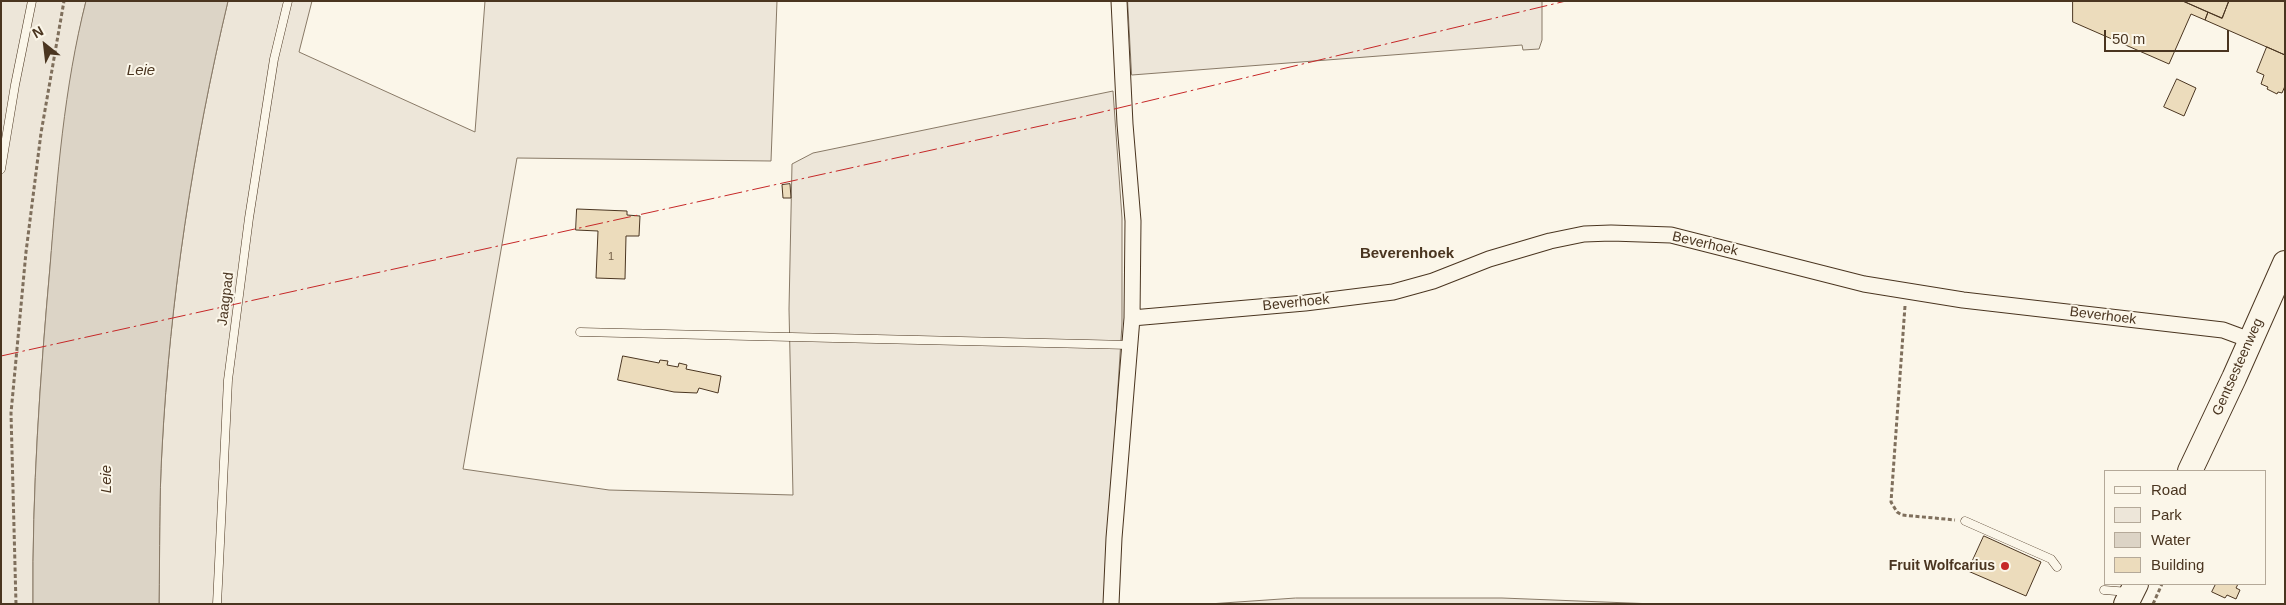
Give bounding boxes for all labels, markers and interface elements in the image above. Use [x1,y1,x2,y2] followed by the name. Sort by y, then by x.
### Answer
[20,20,70,70] north arrow
[2106,20,2231,52] scale bar
[29,22,46,41] text: N
[2112,30,2145,47] text: 50 m
[127,62,155,80] water label: Leie
[1671,228,1739,260] street label: Beverhoek
[1360,245,1454,263] district label: Beverenhoek
[608,250,614,264] house number: 1
[214,271,238,327] street label: Jaagpad
[1262,291,1330,315] street label: Beverhoek
[2069,304,2137,328] street label: Beverhoek
[2209,316,2267,418] street label: Gentsesteenweg
[98,465,116,493] water label: Leie
[2104,470,2266,585] legend
[2151,481,2187,498] text: Road
[2151,506,2182,523] text: Park
[2151,531,2190,548] text: Water
[2151,556,2204,573] text: Building
[1889,558,1995,574] place label: Fruit Wolfcarius
[1999,560,2011,572] marker: Fruit Wolfcarius

